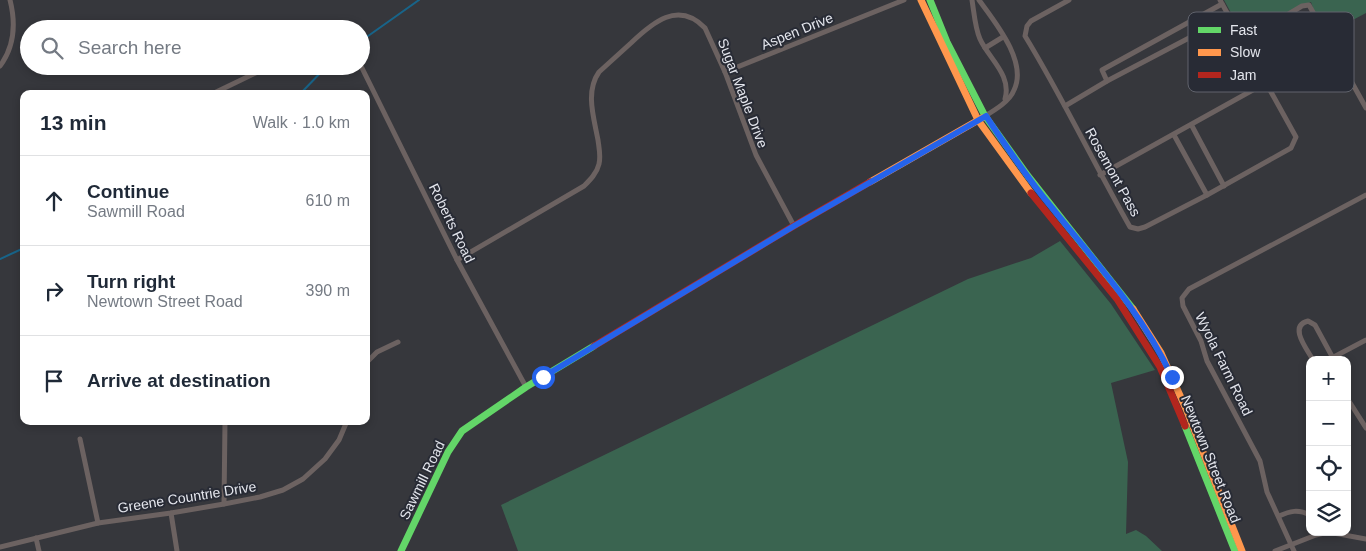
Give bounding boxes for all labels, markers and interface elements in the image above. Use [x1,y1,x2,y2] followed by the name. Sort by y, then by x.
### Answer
[759,9,836,53] street label: Aspen Drive
[1188,12,1354,92] legend
[20,20,370,75] search box
[1230,22,1257,38] text: Fast
[38,34,66,62] icon: search
[715,36,771,150] street label: Sugar Maple Drive
[78,37,182,58] text: Search here
[1230,44,1261,60] text: Slow
[1230,67,1256,83] text: Jam
[40,111,107,134] text: 13 min
[253,114,350,131] text: Walk · 1.0 km
[1082,125,1144,219] street label: Rosemont Pass
[87,181,169,202] text: Continue
[426,181,478,265] street label: Roberts Road
[40,187,68,215] icon: ahead
[306,192,350,209] text: 610 m
[87,203,185,220] text: Sawmill Road
[87,271,175,292] text: Turn right
[40,277,68,305] icon: right
[306,282,350,299] text: 390 m
[87,293,243,310] text: Newtown Street Road
[1192,310,1256,418] street label: Wyola Farm Road
[1306,356,1351,536] map controls
[1306,356,1351,401] button: +
[532,366,555,389] route start
[1161,366,1184,389] route end
[40,367,68,395] icon: arrive
[87,370,271,391] text: Arrive at destination
[1178,393,1244,525] street label: Newtown Street Road
[1306,401,1351,446] button: −
[396,438,448,522] street label: Sawmill Road
[1306,446,1351,491] button: locate
[117,478,258,516] street label: Greene Countrie Drive
[1306,491,1351,536] button: layers

